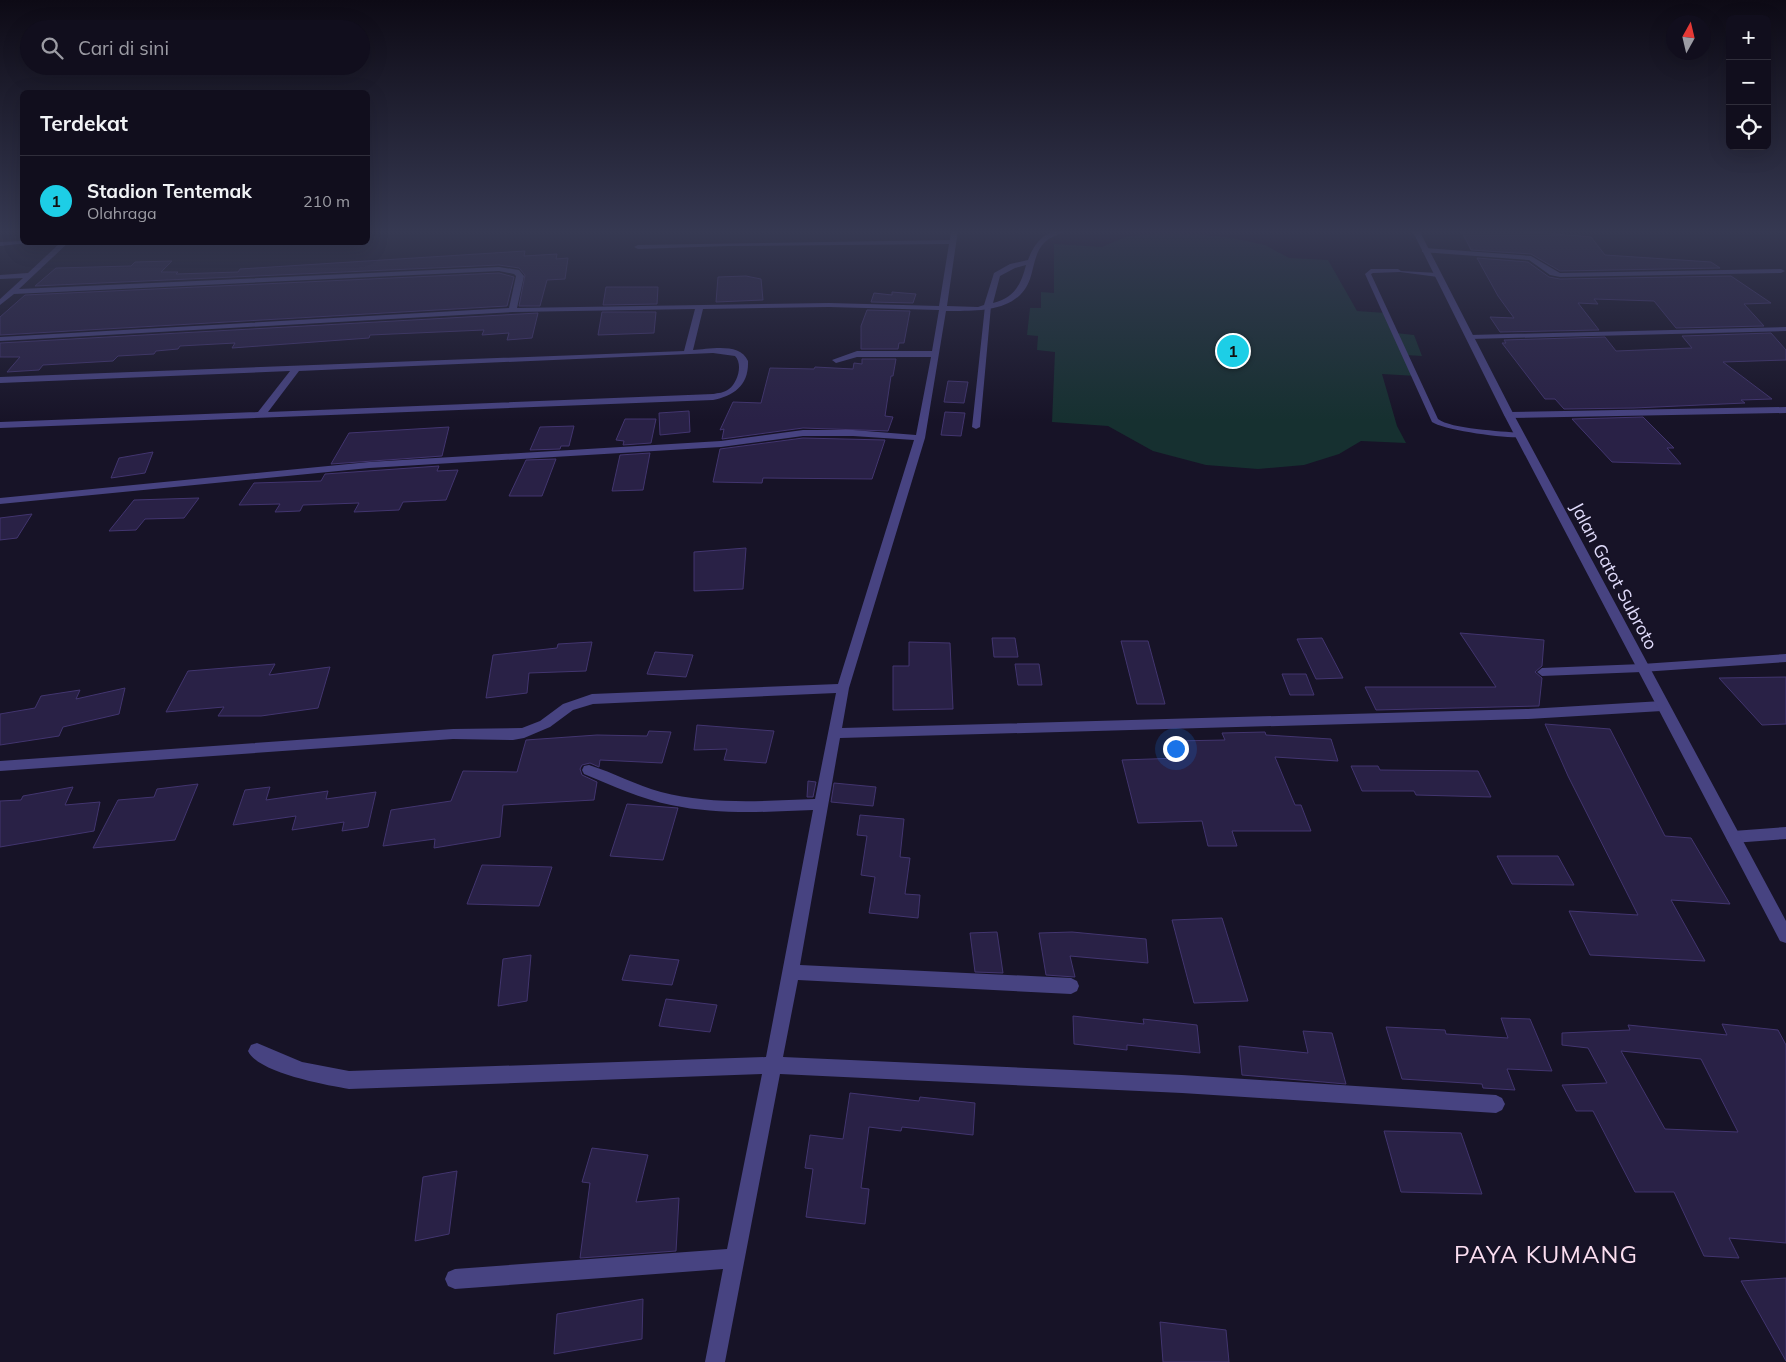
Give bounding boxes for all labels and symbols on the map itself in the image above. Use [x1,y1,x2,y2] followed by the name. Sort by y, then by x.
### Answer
[1666,15,1711,60] north arrow
[1217,332,1249,370] pin: 1
[1566,498,1663,654] street label: Jalan Gatot Subroto
[1163,736,1189,762] your location
[1454,1239,1638,1269] district label: PAYA KUMANG

